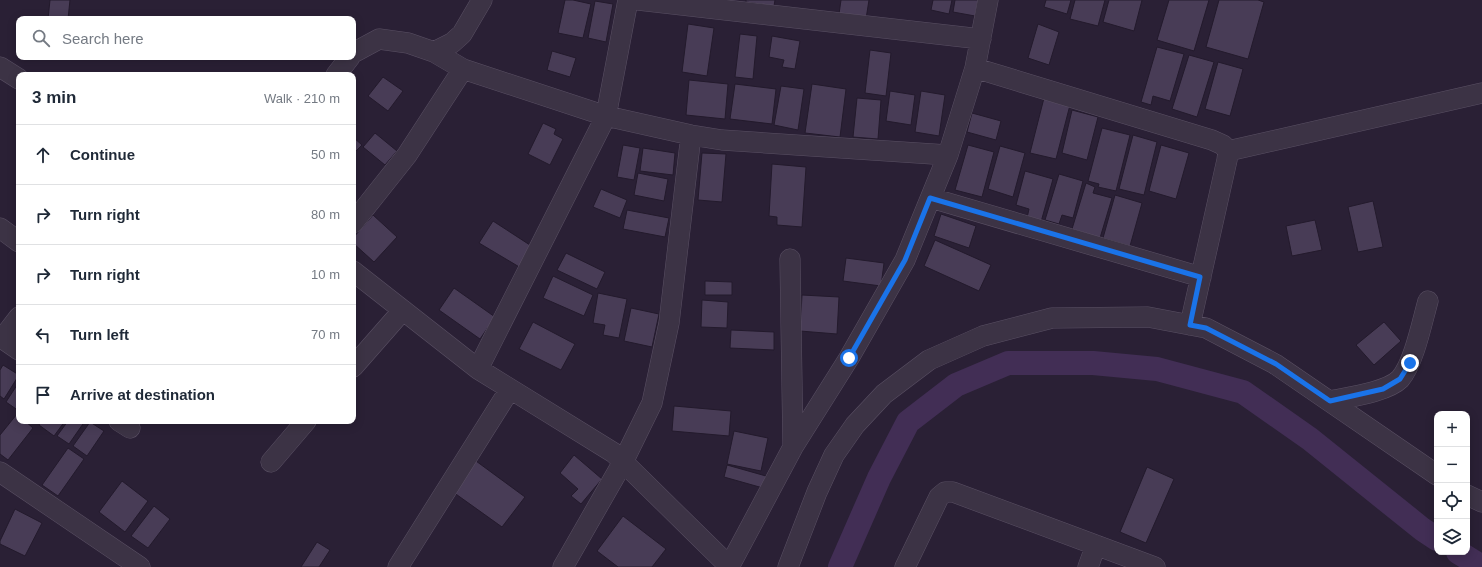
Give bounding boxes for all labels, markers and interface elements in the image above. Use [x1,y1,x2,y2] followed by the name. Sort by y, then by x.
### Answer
[16,16,356,60] search box
[30,27,52,49] icon: search
[62,30,144,47] text: Search here
[32,88,76,107] text: 3 min
[264,91,340,106] text: Walk · 210 m
[32,144,54,166] icon: ahead
[70,146,135,163] text: Continue
[311,147,340,162] text: 50 m
[32,204,54,226] icon: right
[70,206,140,223] text: Turn right
[311,207,340,222] text: 80 m
[32,264,54,286] icon: right
[70,266,140,283] text: Turn right
[311,267,340,282] text: 10 m
[32,324,54,346] icon: left
[70,326,129,343] text: Turn left
[311,327,340,342] text: 70 m
[840,349,858,367] route start
[1401,354,1419,372] route end
[32,384,54,406] icon: arrive
[70,386,215,403] text: Arrive at destination
[1434,411,1470,555] map controls
[1434,411,1470,447] button: +
[1434,447,1470,483] button: −
[1434,483,1470,519] button: locate
[1434,519,1470,555] button: layers

